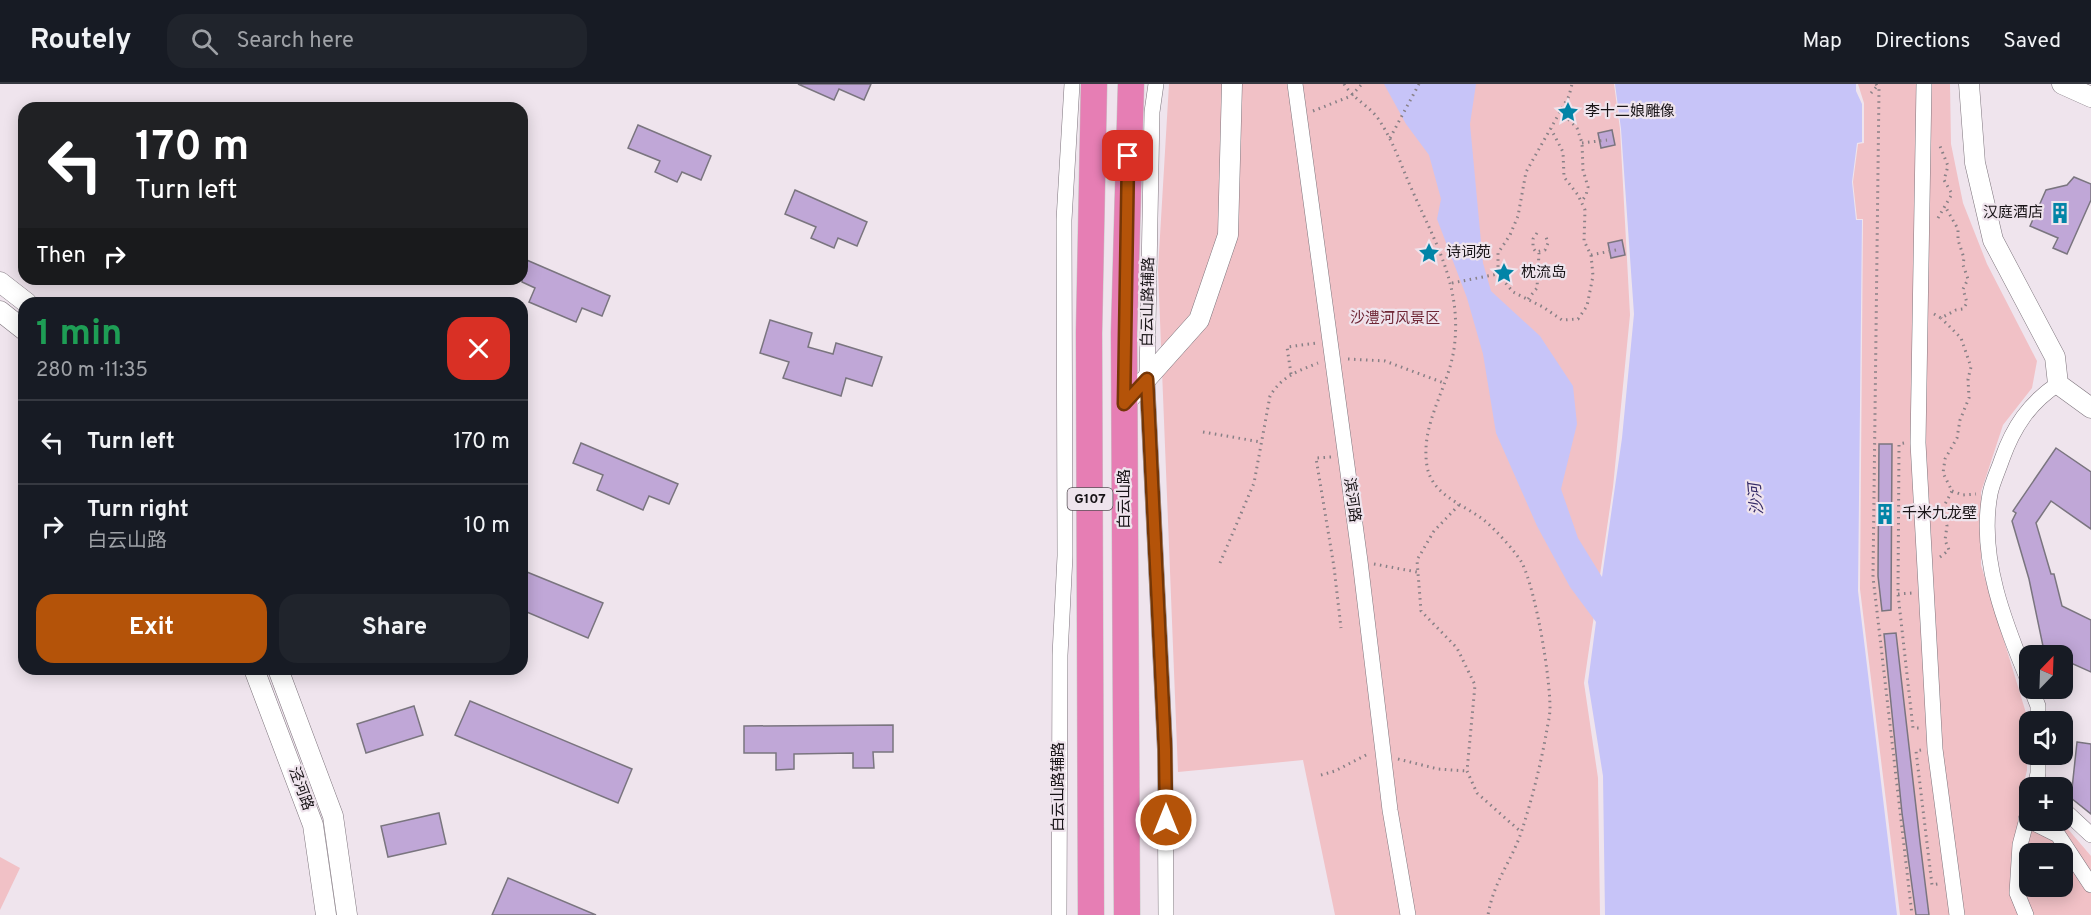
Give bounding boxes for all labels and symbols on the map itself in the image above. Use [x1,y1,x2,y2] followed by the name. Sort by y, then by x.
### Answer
[1556,100,1580,124] place icon: 李十二娘雕像
[1585,102,1675,122] place label: 李十二娘雕像
[1102,130,1153,181] pin
[2048,201,2072,225] building icon: 汉庭酒店
[1983,204,2043,223] place label: 汉庭酒店
[1417,241,1441,265] place icon: 诗词苑
[1446,244,1491,263] place label: 诗词苑
[1139,257,1159,347] street label: 白云山路辅路
[1492,261,1516,285] place icon: 枕流岛
[1521,264,1566,283] place label: 枕流岛
[1350,310,1440,329] park label: 沙澧河风景区
[1116,469,1135,529] street label: 白云山路
[1338,476,1364,524] street label: 滨河路
[1745,479,1768,516] water label: 沙河
[1068,488,1112,510] road number: G107
[1873,502,1897,526] building icon: 千米九龙壁
[1902,504,1977,524] place label: 千米九龙壁
[2019,645,2073,699] north arrow
[1050,742,1069,832] street label: 白云山路辅路
[283,765,317,813] street label: 泾河路
[1134,788,1198,852] position arrow

